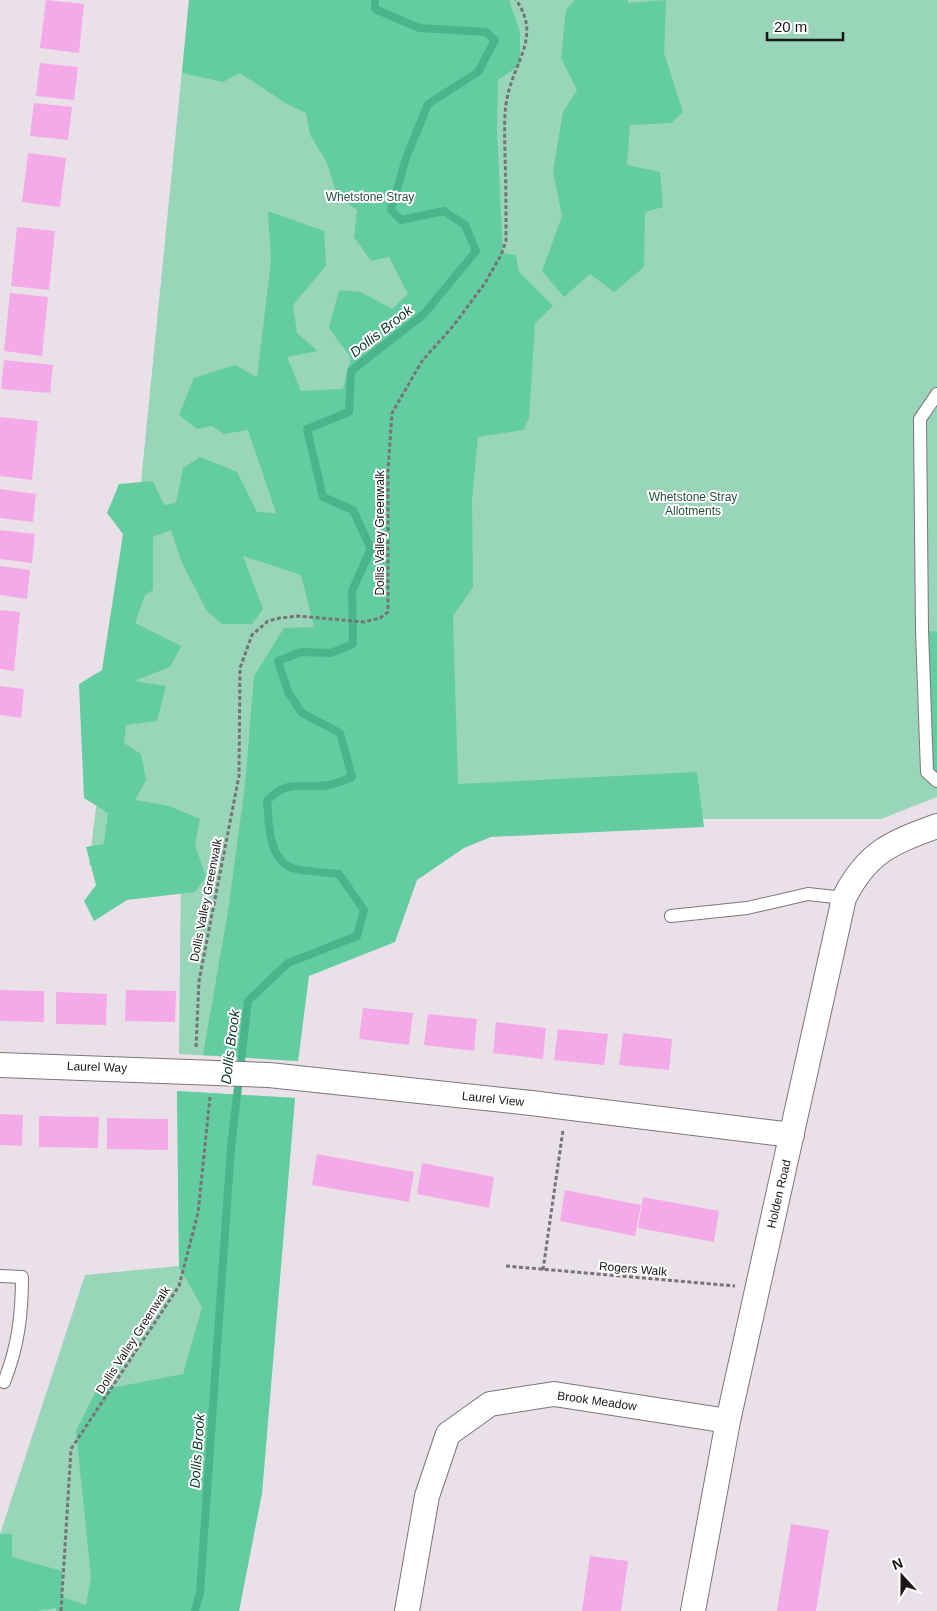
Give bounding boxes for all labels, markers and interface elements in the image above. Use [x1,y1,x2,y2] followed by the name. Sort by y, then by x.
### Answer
[767,10,843,42] scale bar
[774,18,807,35] text: 20 m
[326,190,414,204] park label: Whetstone Stray
[347,301,416,360] water label: Dollis Brook
[373,469,387,596] street label: Dollis Valley Greenwalk
[649,490,737,518] park label: Whetstone Stray Allotments
[187,836,225,963] street label: Dollis Valley Greenwalk
[218,1008,243,1085] water label: Dollis Brook
[67,1059,127,1075] street label: Laurel Way
[461,1089,525,1109] street label: Laurel View
[764,1158,794,1230] street label: Holden Road
[598,1259,669,1279] street label: Rogers Walk
[93,1283,173,1396] street label: Dollis Valley Greenwalk
[556,1388,638,1414] street label: Brook Meadow
[186,1412,208,1489] water label: Dollis Brook
[877,1551,927,1601] north arrow
[890,1555,905,1573] text: N

